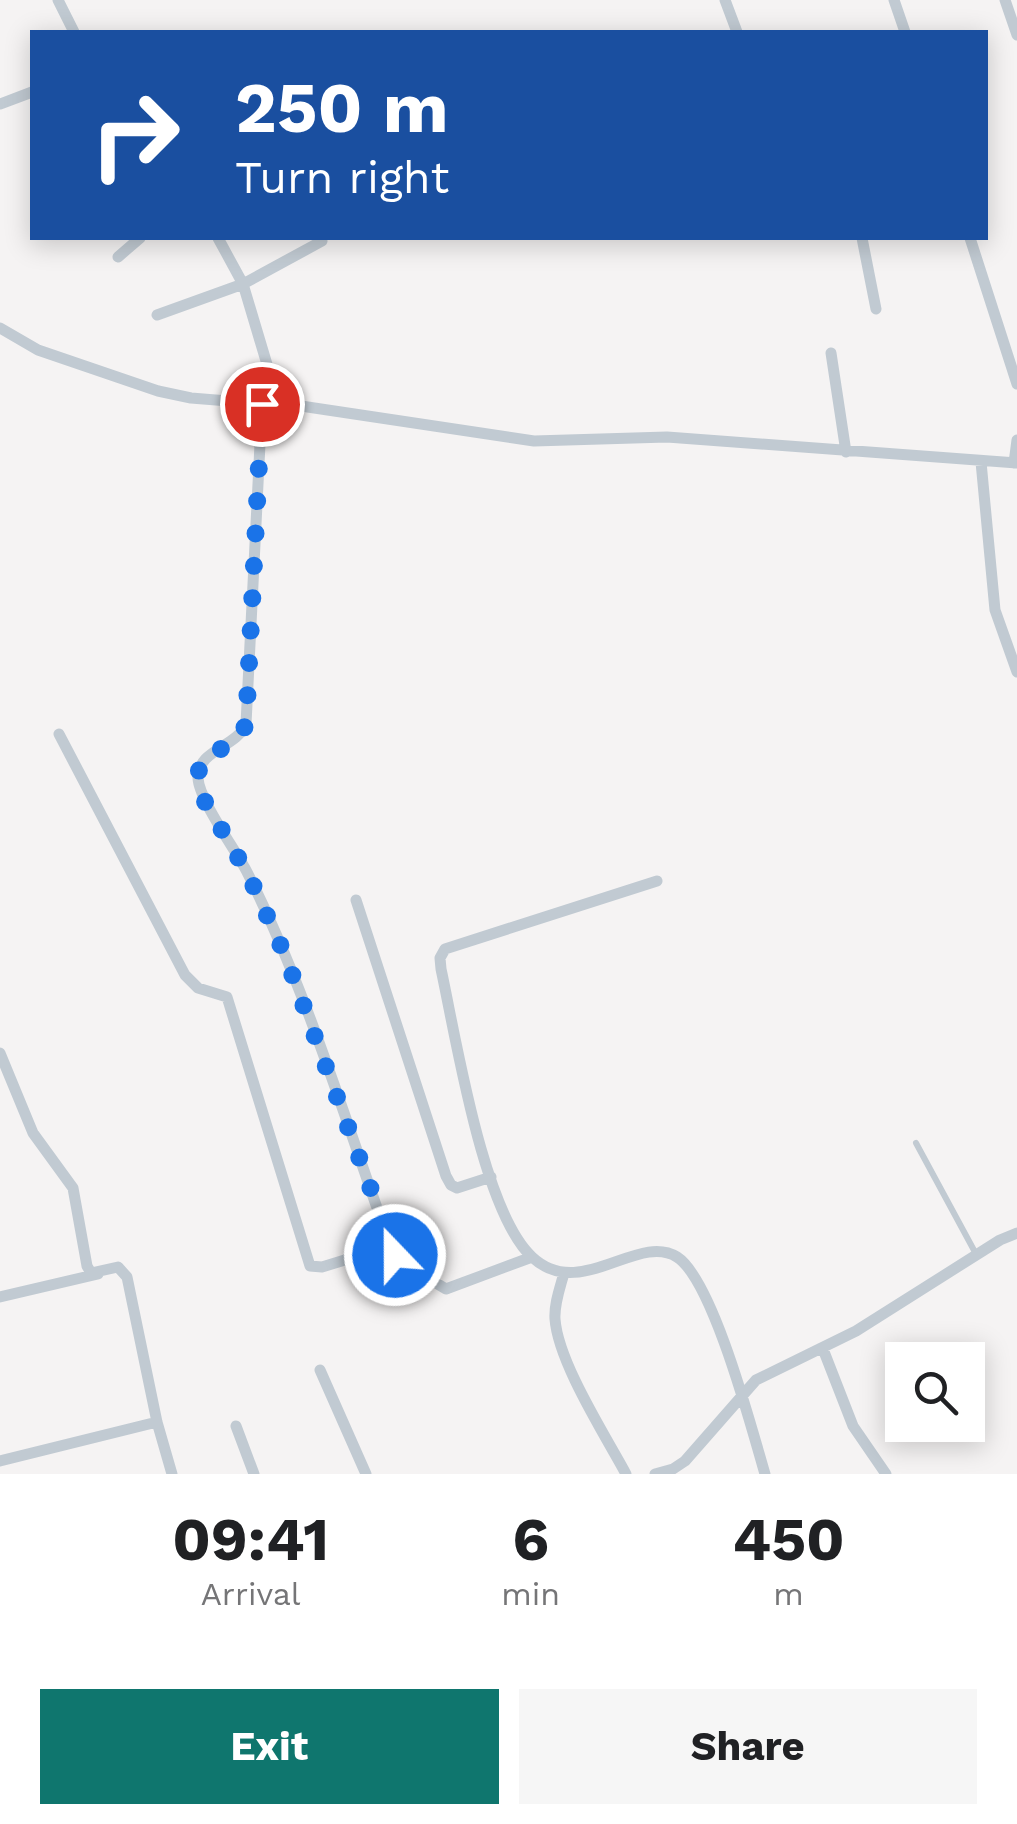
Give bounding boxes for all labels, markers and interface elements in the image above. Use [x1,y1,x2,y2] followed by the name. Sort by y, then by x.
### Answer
[235,67,449,149] text: 250 m
[70,70,200,200] icon: right
[235,151,449,204] text: Turn right
[220,362,305,447] pin
[235,377,290,432] icon: arrive
[343,1203,447,1307] position arrow
[885,1342,985,1442] map controls
[885,1342,985,1442] button: search
[172,1504,329,1575] text: 09:41
[512,1504,549,1575] text: 6
[732,1504,845,1575] text: 450
[201,1575,301,1613] text: Arrival
[501,1575,560,1613] text: min
[773,1575,804,1613] text: m
[40,1689,499,1804] button: Exit
[519,1689,977,1804] button: Share

